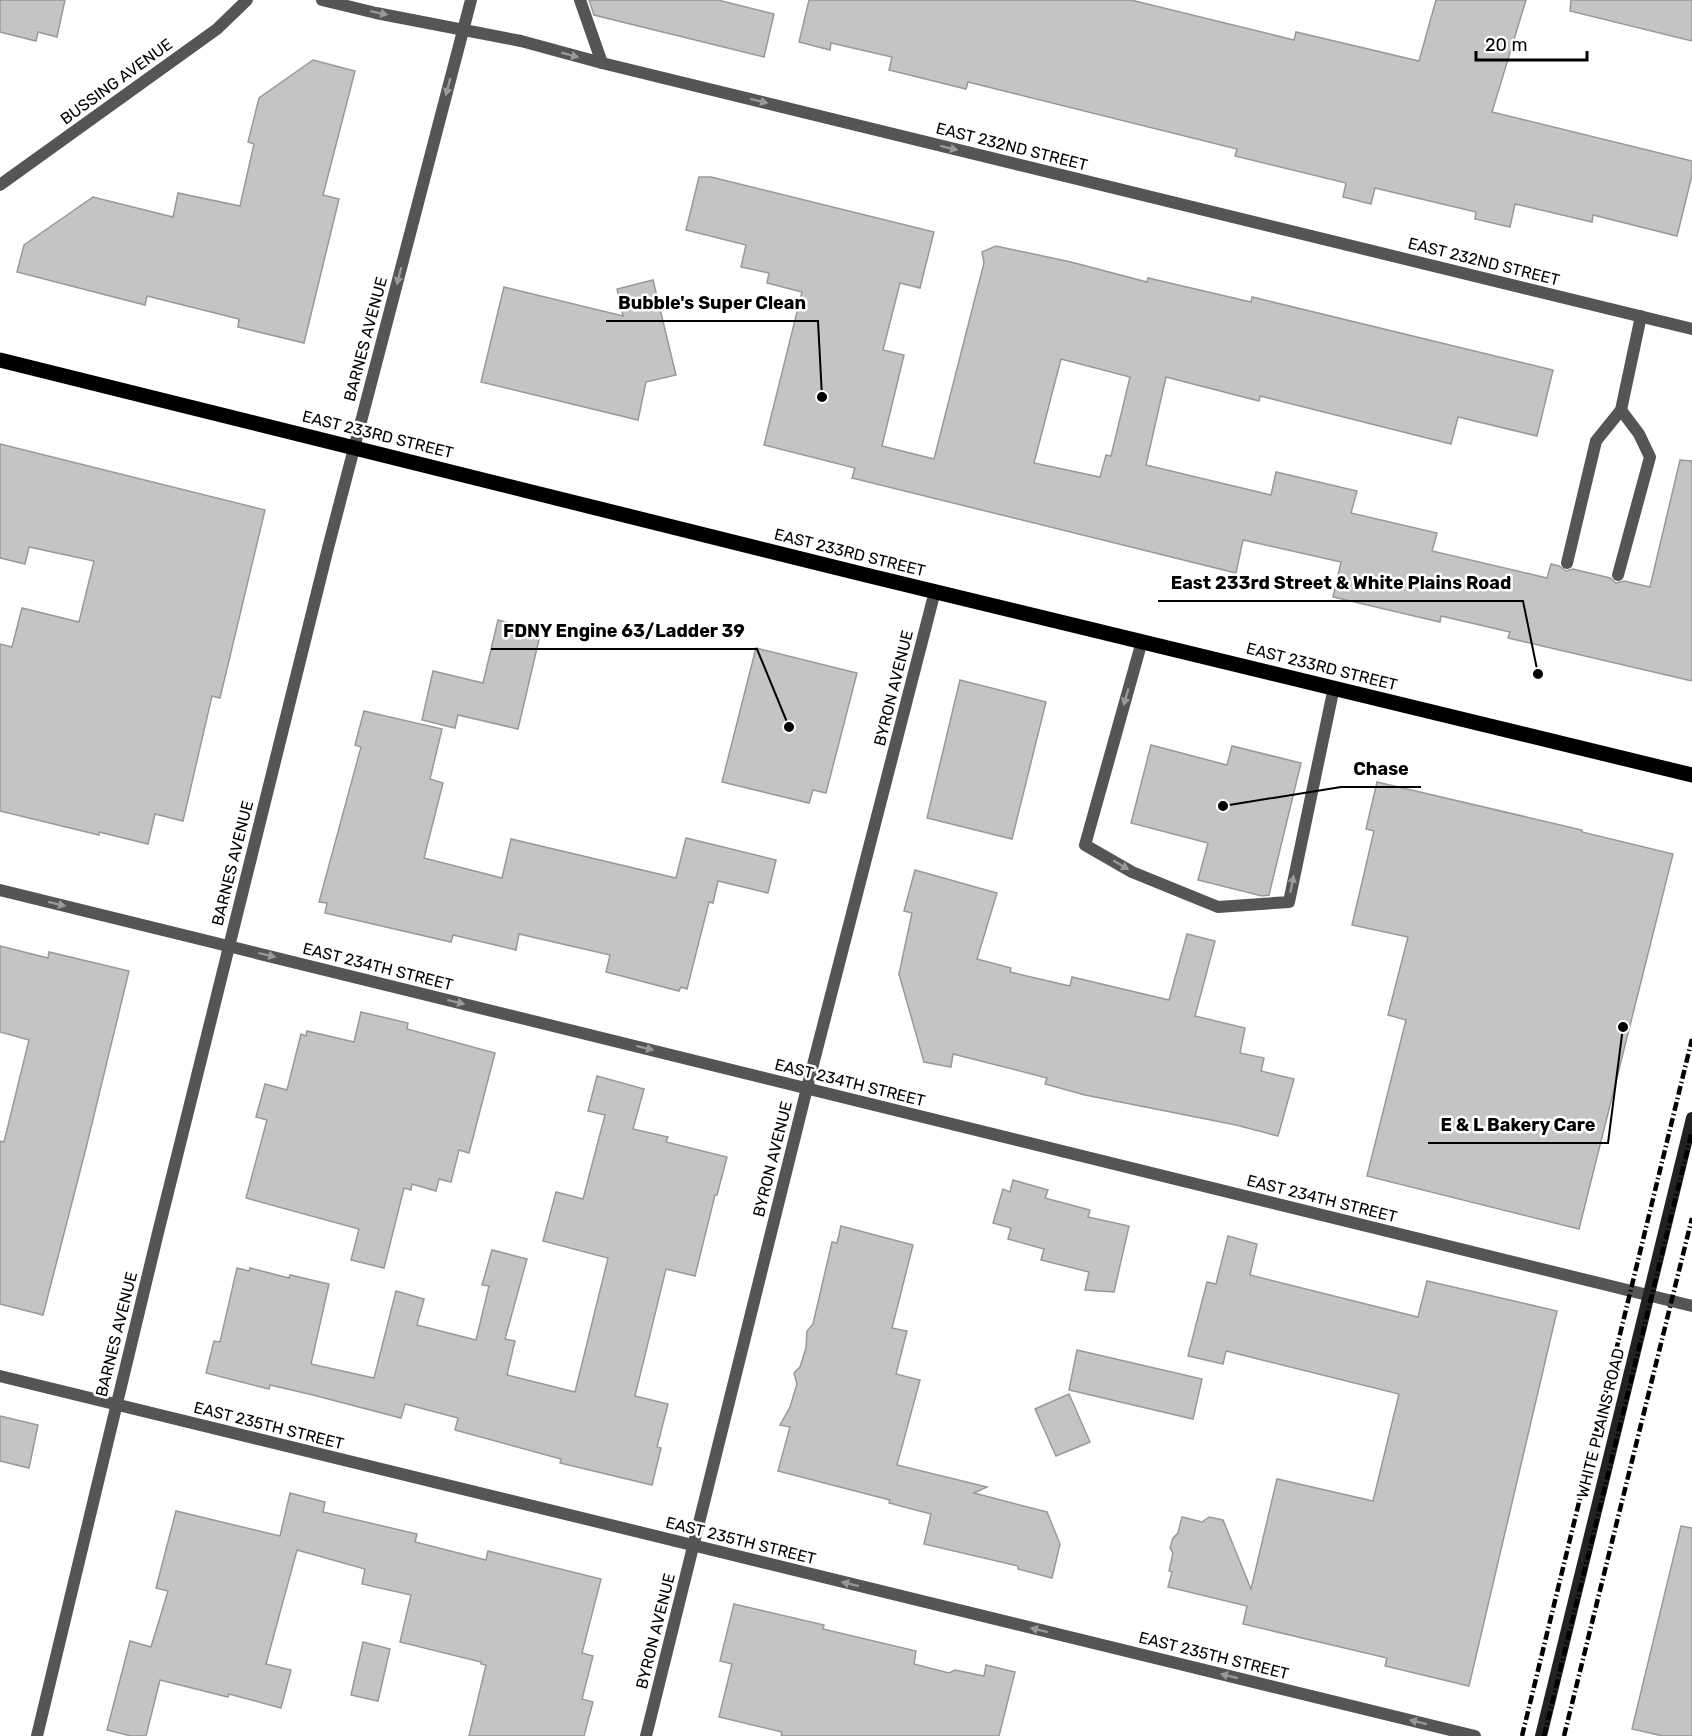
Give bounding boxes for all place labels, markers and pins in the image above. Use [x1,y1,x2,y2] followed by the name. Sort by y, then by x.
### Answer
[606,285,818,321] callout: Bubble's Super Clean
[1158,565,1523,601] callout: East 233rd Street & White Plains Road
[491,613,757,649] callout: FDNY Engine 63/Ladder 39
[1341,751,1421,787] callout: Chase
[1428,1107,1608,1143] callout: E & L Bakery Care

